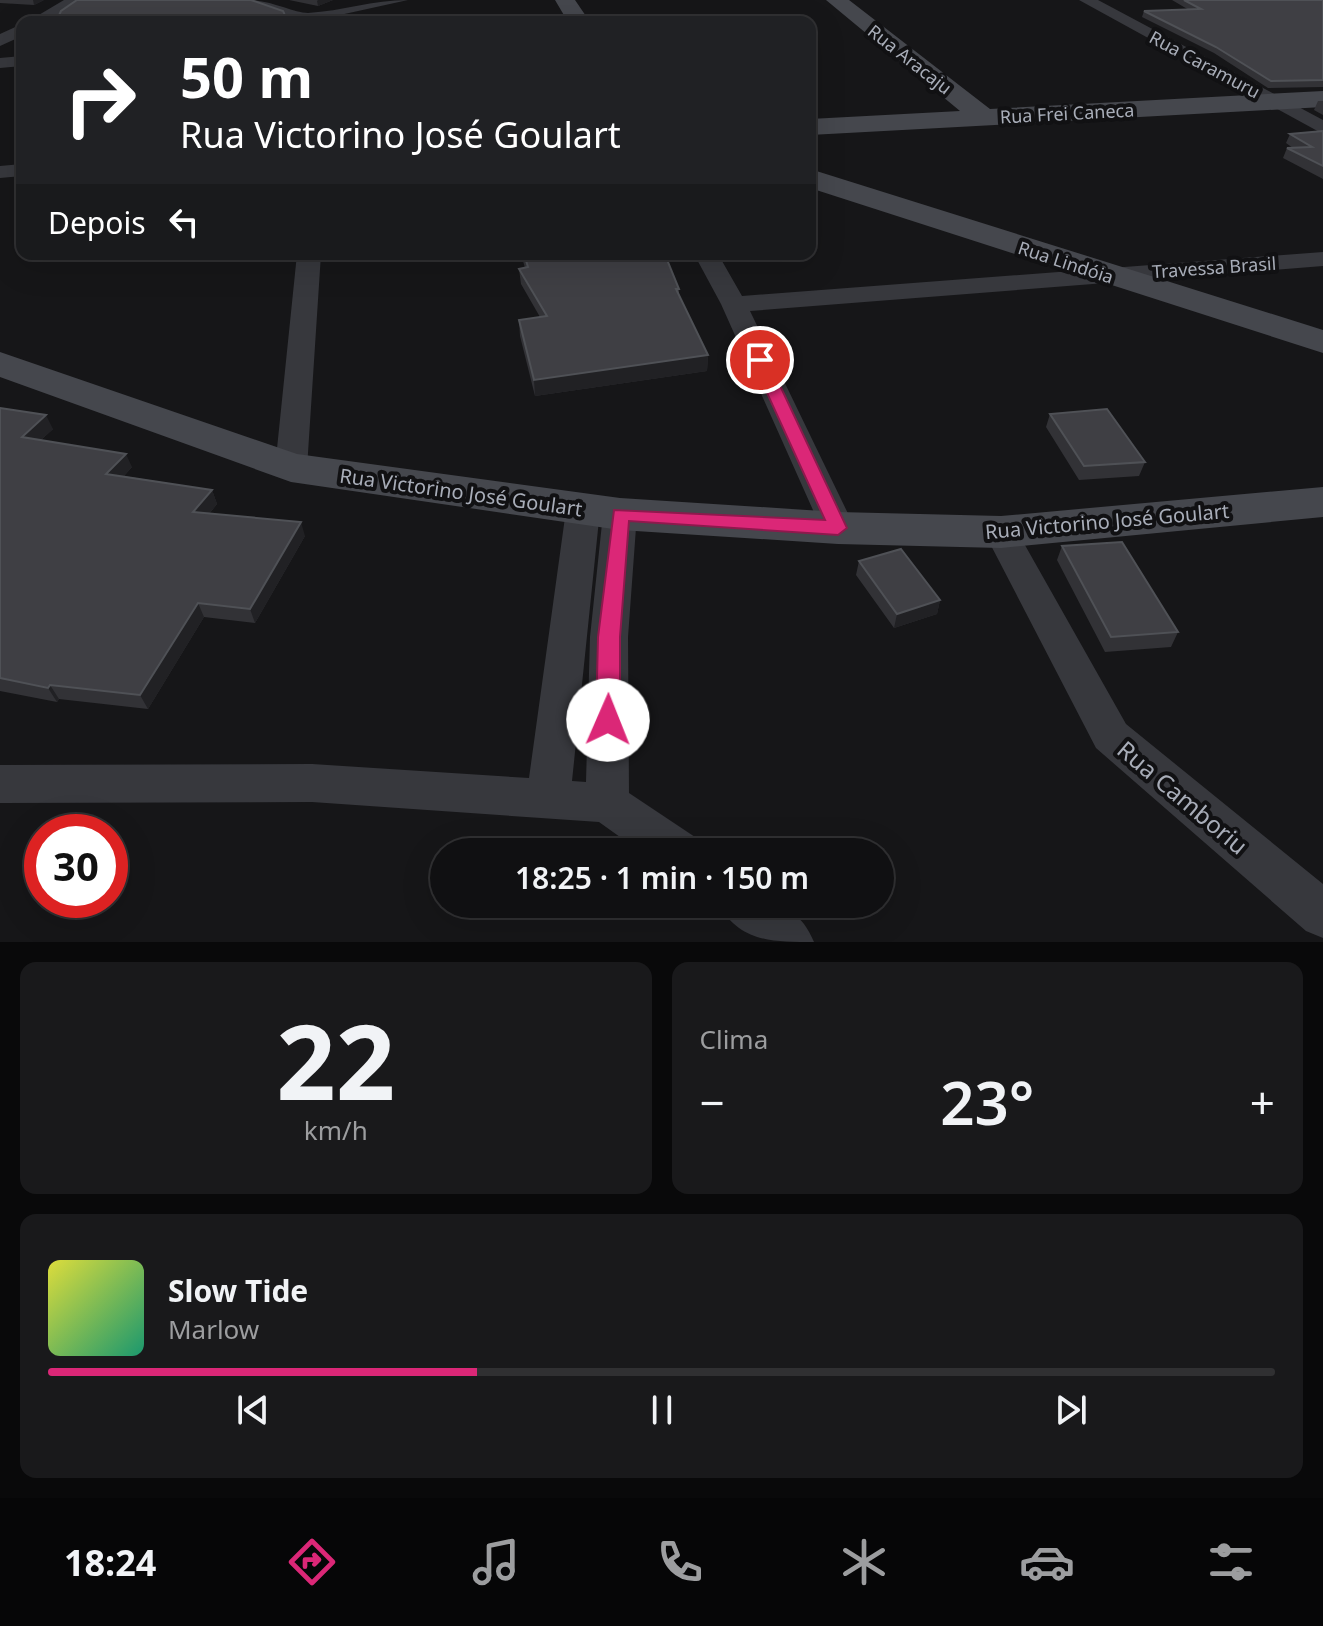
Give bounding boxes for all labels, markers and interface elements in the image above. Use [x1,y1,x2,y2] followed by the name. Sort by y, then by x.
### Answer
[863,19,957,99] street label: Rua Aracaju
[1145,25,1265,103] street label: Rua Caramuru
[180,38,313,114] text: 50 m
[48,48,152,152] icon: right
[999,97,1135,129] street label: Rua Frei Caneca
[180,110,621,159] text: Rua Victorino José Goulart
[162,200,206,244] icon: left
[48,202,146,243] text: Depois
[1015,235,1117,289] street label: Rua Lindóia
[1151,251,1277,283] street label: Travessa Brasil
[726,326,794,394] pin
[738,338,782,382] icon: arrive
[338,462,584,522] street label: Rua Victorino José Goulart
[984,497,1230,545] street label: Rua Victorino José Goulart
[566,678,650,762] position arrow
[1111,733,1255,861] street label: Rua Camboriu
[24,814,128,918] speed limit sign: 30
[515,857,809,898] text: 18:25 · 1 min · 150 m
[276,989,395,1130] text: 22
[700,1021,768,1057] text: Clima
[940,1061,1034,1143] text: 23°
[700,1072,725,1132] text: −
[1250,1072,1275,1132] text: +
[304,1112,368,1148] text: km/h
[168,1270,308,1311] text: Slow Tide
[168,1311,259,1347] text: Marlow
[231,1388,275,1432] icon: previous
[640,1388,684,1432] icon: pause
[1049,1388,1093,1432] icon: next
[284,1534,340,1590] icon: directions
[468,1534,524,1590] icon: music
[652,1534,708,1590] icon: phone
[836,1534,892,1590] icon: climate
[1019,1534,1075,1590] icon: car
[1203,1534,1259,1590] icon: filters
[64,1538,156,1587] text: 18:24

